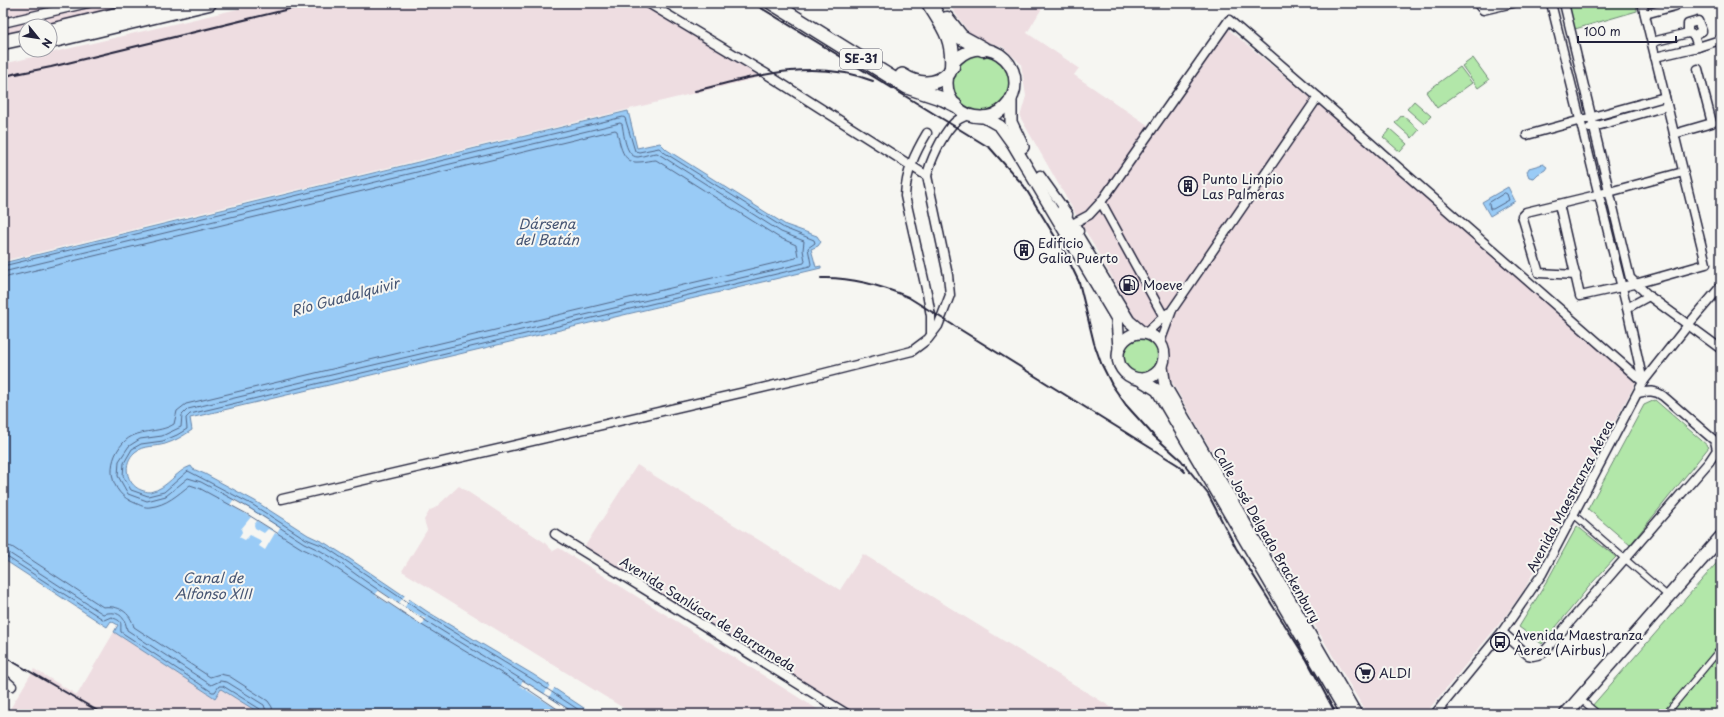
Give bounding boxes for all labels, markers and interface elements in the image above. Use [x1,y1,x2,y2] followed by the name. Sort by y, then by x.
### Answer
[18,18,58,58] north arrow
[1578,18,1676,44] scale bar
[1584,22,1621,40] text: 100 m
[37,35,57,52] text: N
[840,49,882,69] road number: SE-31
[1202,169,1284,203] place label: Punto Limpio Las Palmeras
[1177,175,1199,197] building icon: Punto Limpio Las Palmeras
[515,213,580,250] water label: Dársena del Batán
[1038,233,1118,267] place label: Edificio Galia Puerto
[1013,239,1035,261] building icon: Edificio Galia Puerto
[289,272,403,321] water label: Río Guadalquivir
[1118,274,1140,296] fuel station icon: Moeve
[1143,275,1183,294] place label: Moeve
[1521,416,1618,575] street label: Avenida Maestranza Aérea
[1209,444,1326,626] street label: Calle José Delgado Brackenbury
[617,551,800,676] street label: Avenida Sanlúcar de Barrameda
[175,567,253,604] water label: Canal de Alfonso XIII
[1514,625,1644,659] place label: Avenida Maestranza Aerea (Airbus)
[1489,631,1511,653] bus stop icon: Avenida Maestranza Aerea (Airbus)
[1354,662,1376,684] supermarket icon: ALDI
[1379,663,1411,682] place label: ALDI

